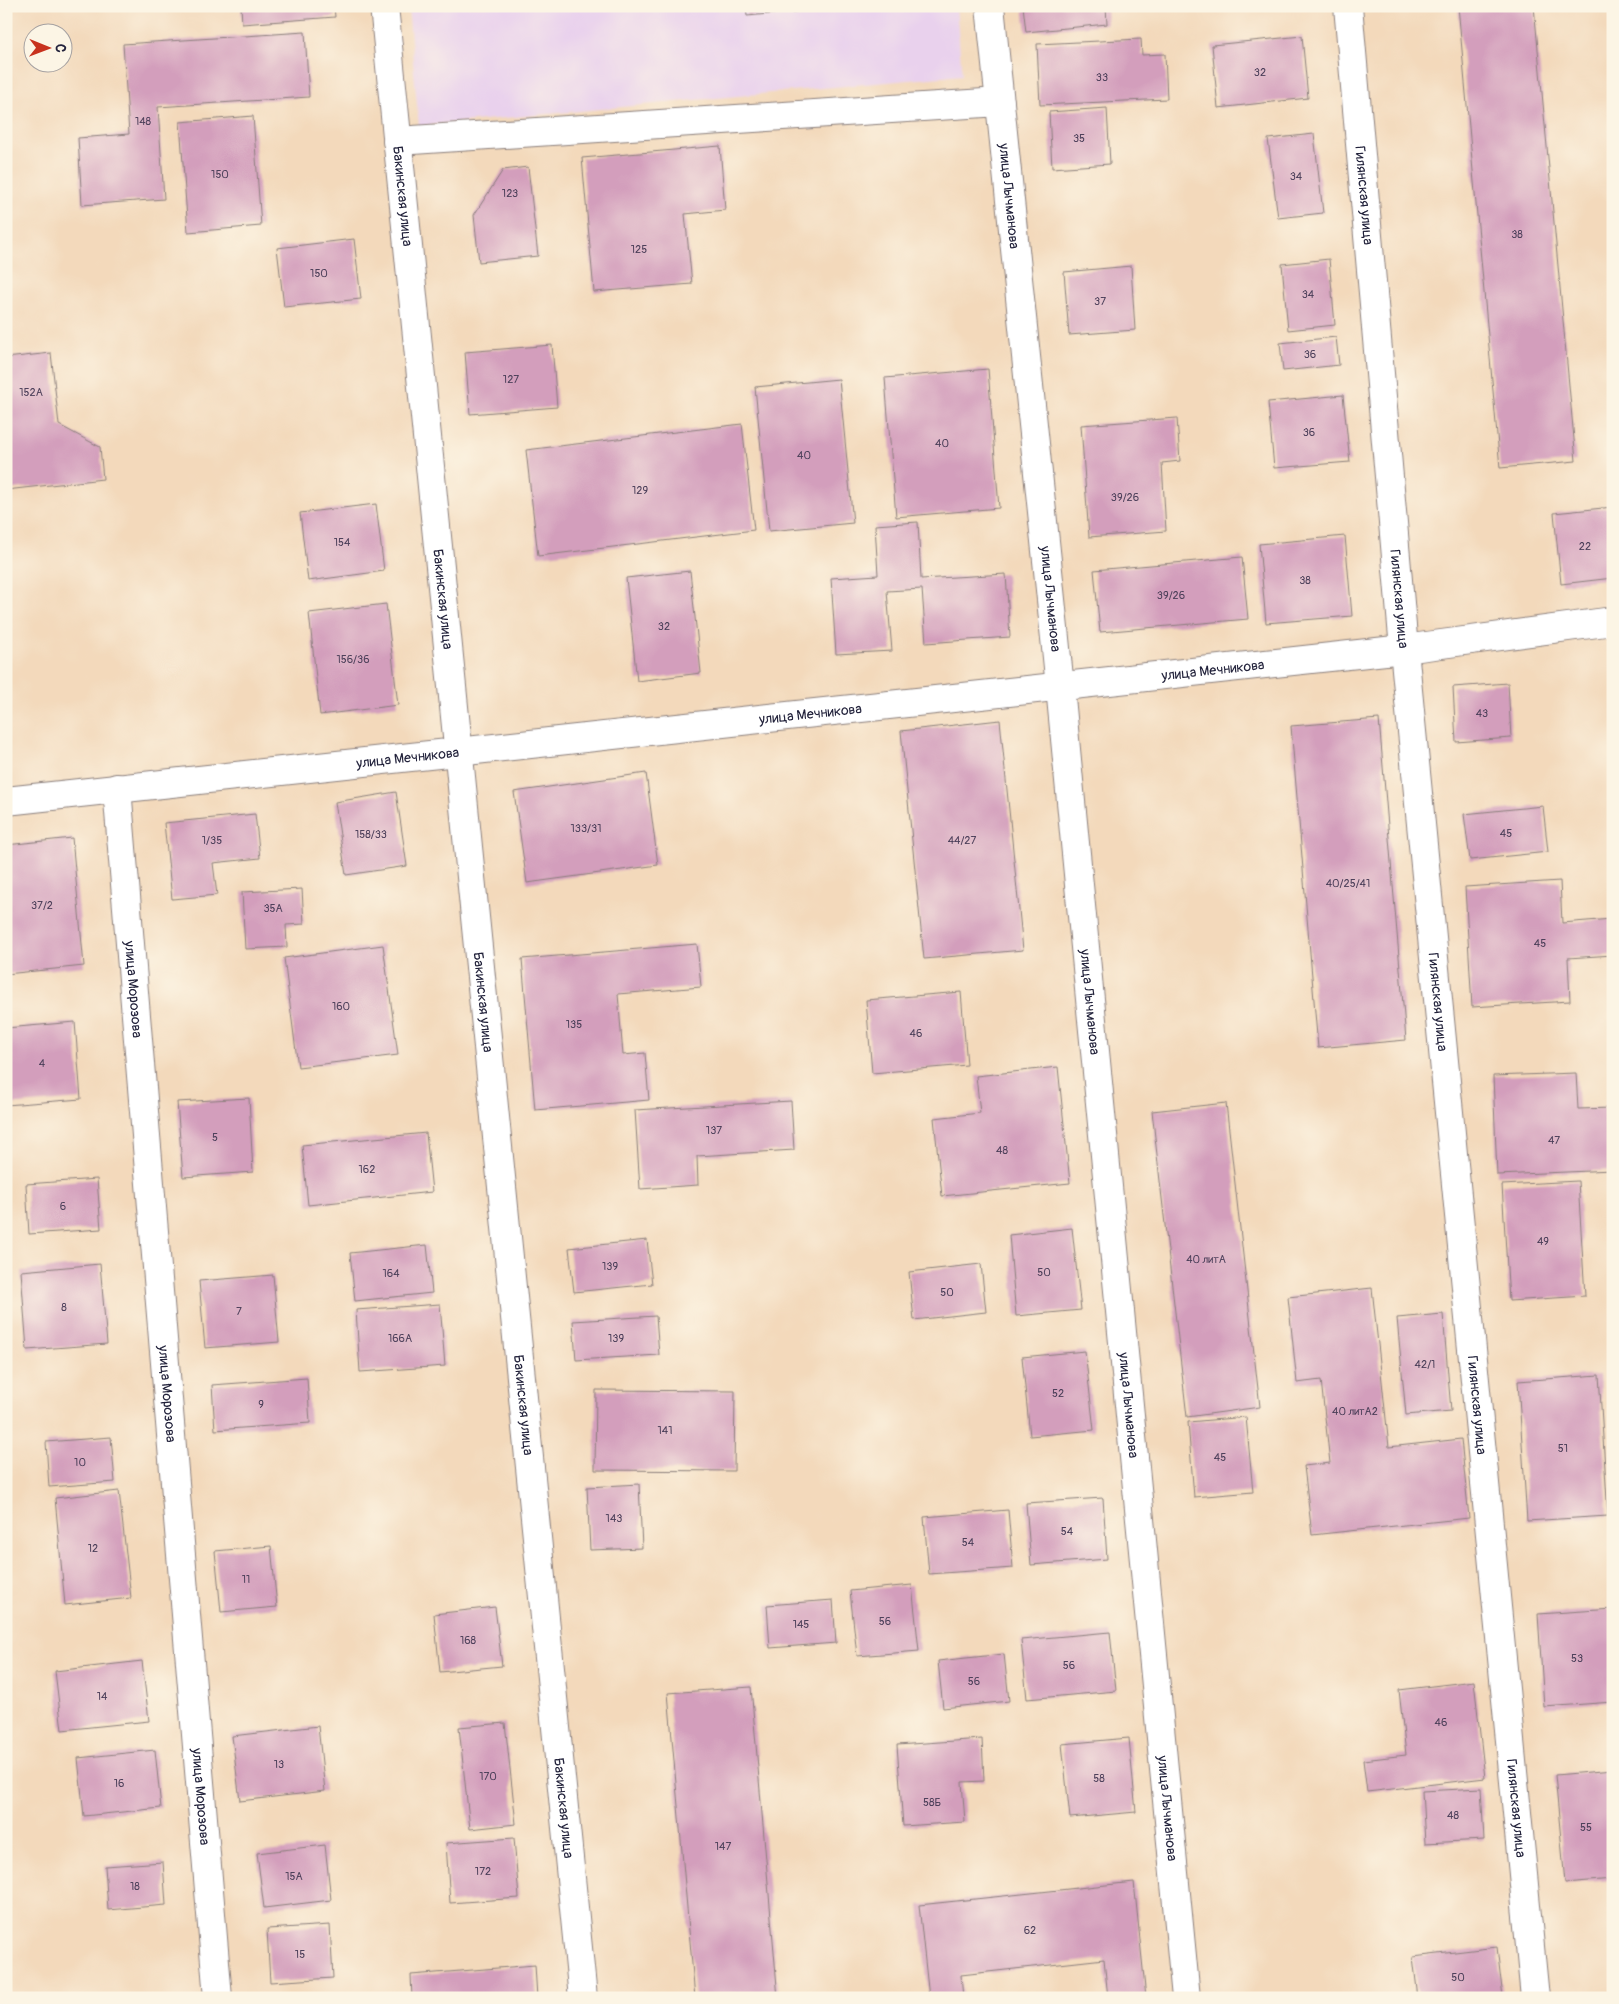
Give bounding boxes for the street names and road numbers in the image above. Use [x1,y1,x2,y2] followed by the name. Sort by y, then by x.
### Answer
[995,141,1023,250] street label: улица Лычманова
[389,145,416,247] street label: Бакинская улица
[1351,145,1377,246] street label: Гилянская улица
[1036,544,1064,653] street label: улица Лычманова
[429,548,456,650] street label: Бакинская улица
[1386,549,1412,649] street label: Гилянская улица
[1160,656,1265,684] street label: улица Мечникова
[757,700,863,728] street label: улица Мечникова
[354,744,460,772] street label: улица Мечникова
[121,939,146,1039] street label: улица Морозова
[1076,947,1103,1056] street label: улица Лычманова
[470,951,496,1053] street label: Бакинская улица
[1425,952,1451,1052] street label: Гилянская улица
[154,1344,180,1443] street label: улица Морозова
[1115,1351,1142,1459] street label: улица Лычманова
[510,1354,537,1456] street label: Бакинская улица
[1464,1355,1490,1455] street label: Гилянская улица
[188,1746,213,1846] street label: улица Морозова
[1154,1754,1181,1862] street label: улица Лычманова
[550,1757,577,1859] street label: Бакинская улица
[1503,1758,1529,1858] street label: Гилянская улица

